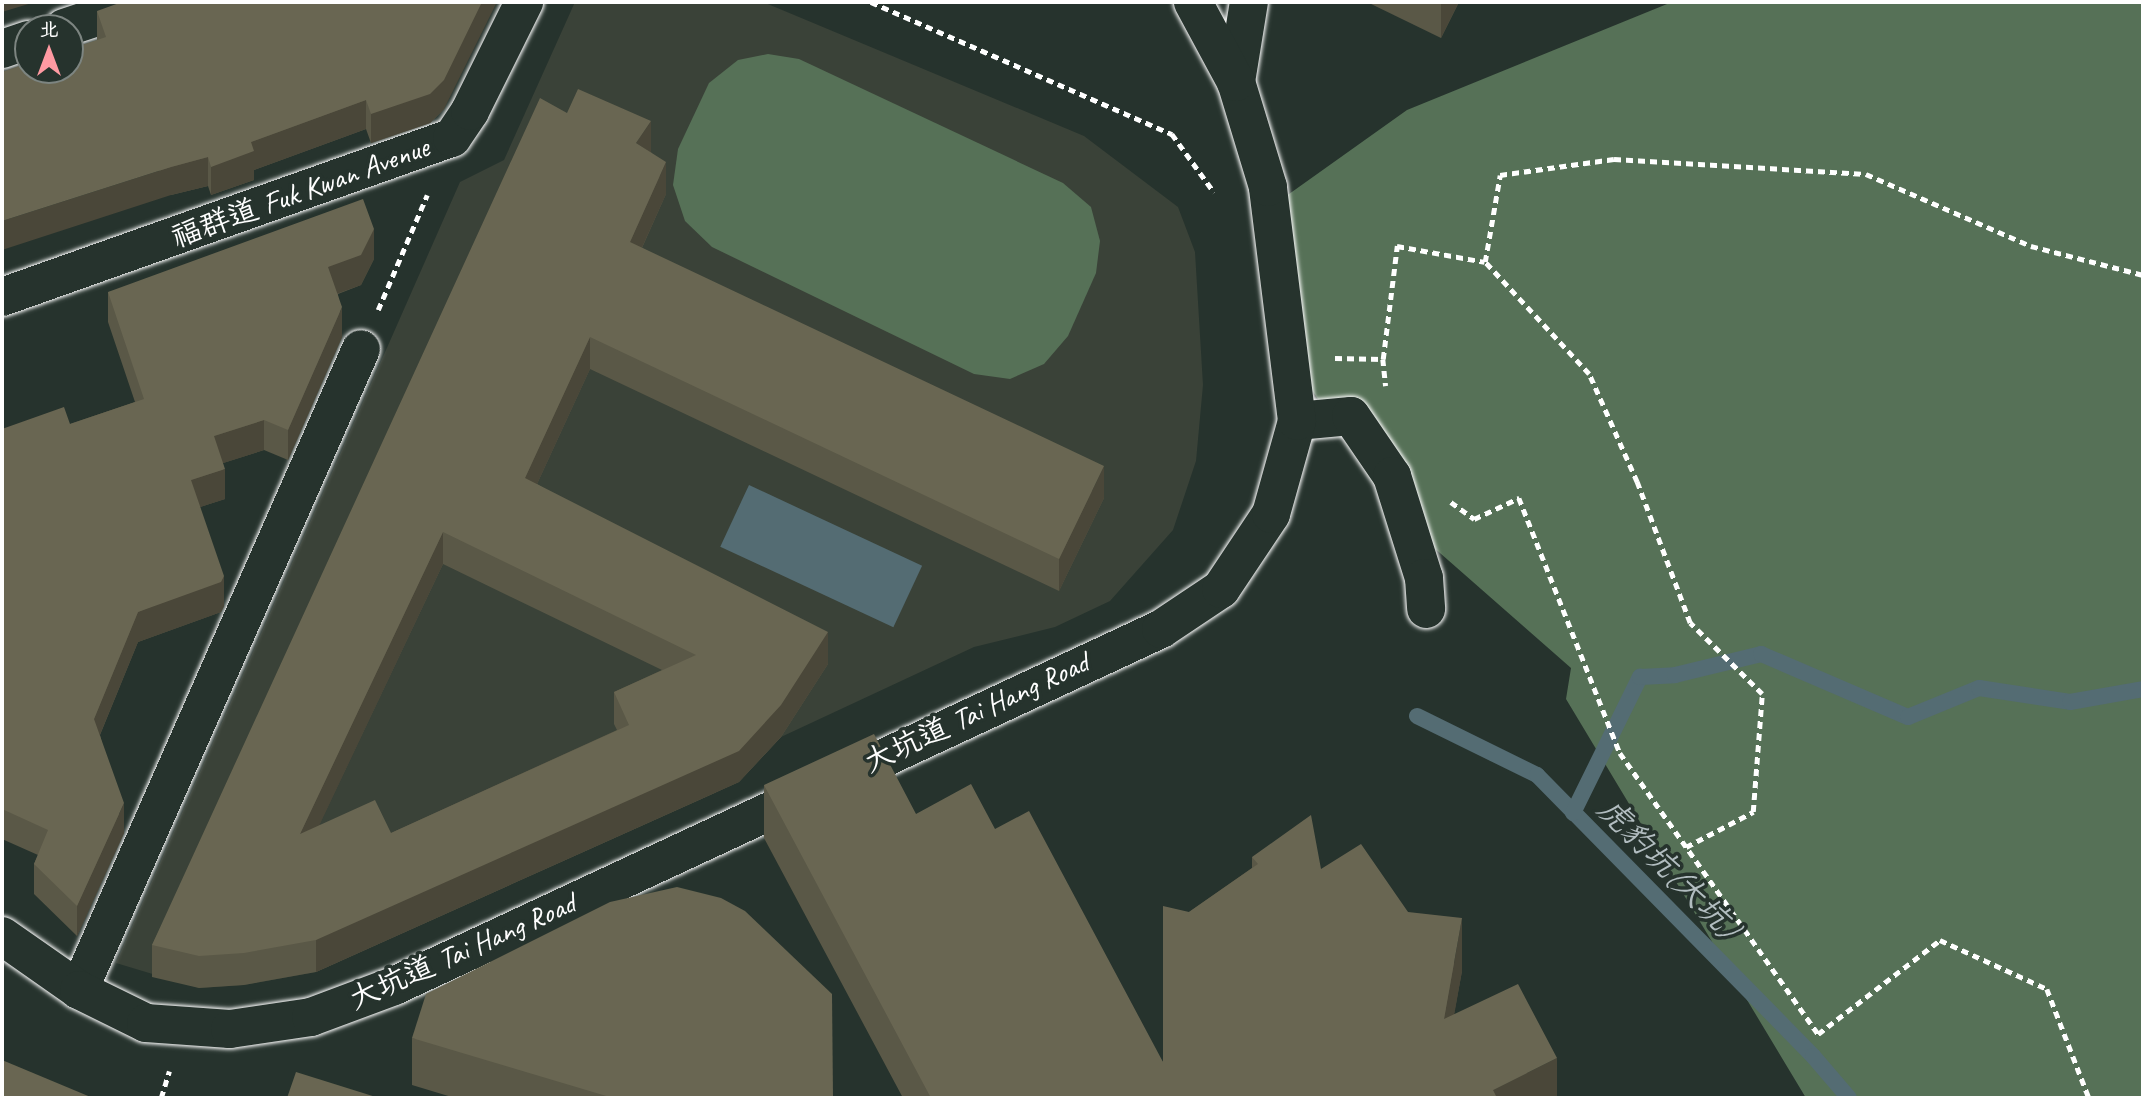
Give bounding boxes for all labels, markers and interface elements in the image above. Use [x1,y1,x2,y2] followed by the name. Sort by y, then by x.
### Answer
[14,14,84,84] north arrow
[39,18,59,42] text: 北
[166,129,434,255] street label: 福群道 Fuk Kwan Avenue
[857,644,1095,780] street label: 大坑道 Tai Hang Road
[1589,790,1745,946] water label: 虎豹坑(大坑)
[342,885,582,1017] street label: 大坑道 Tai Hang Road

